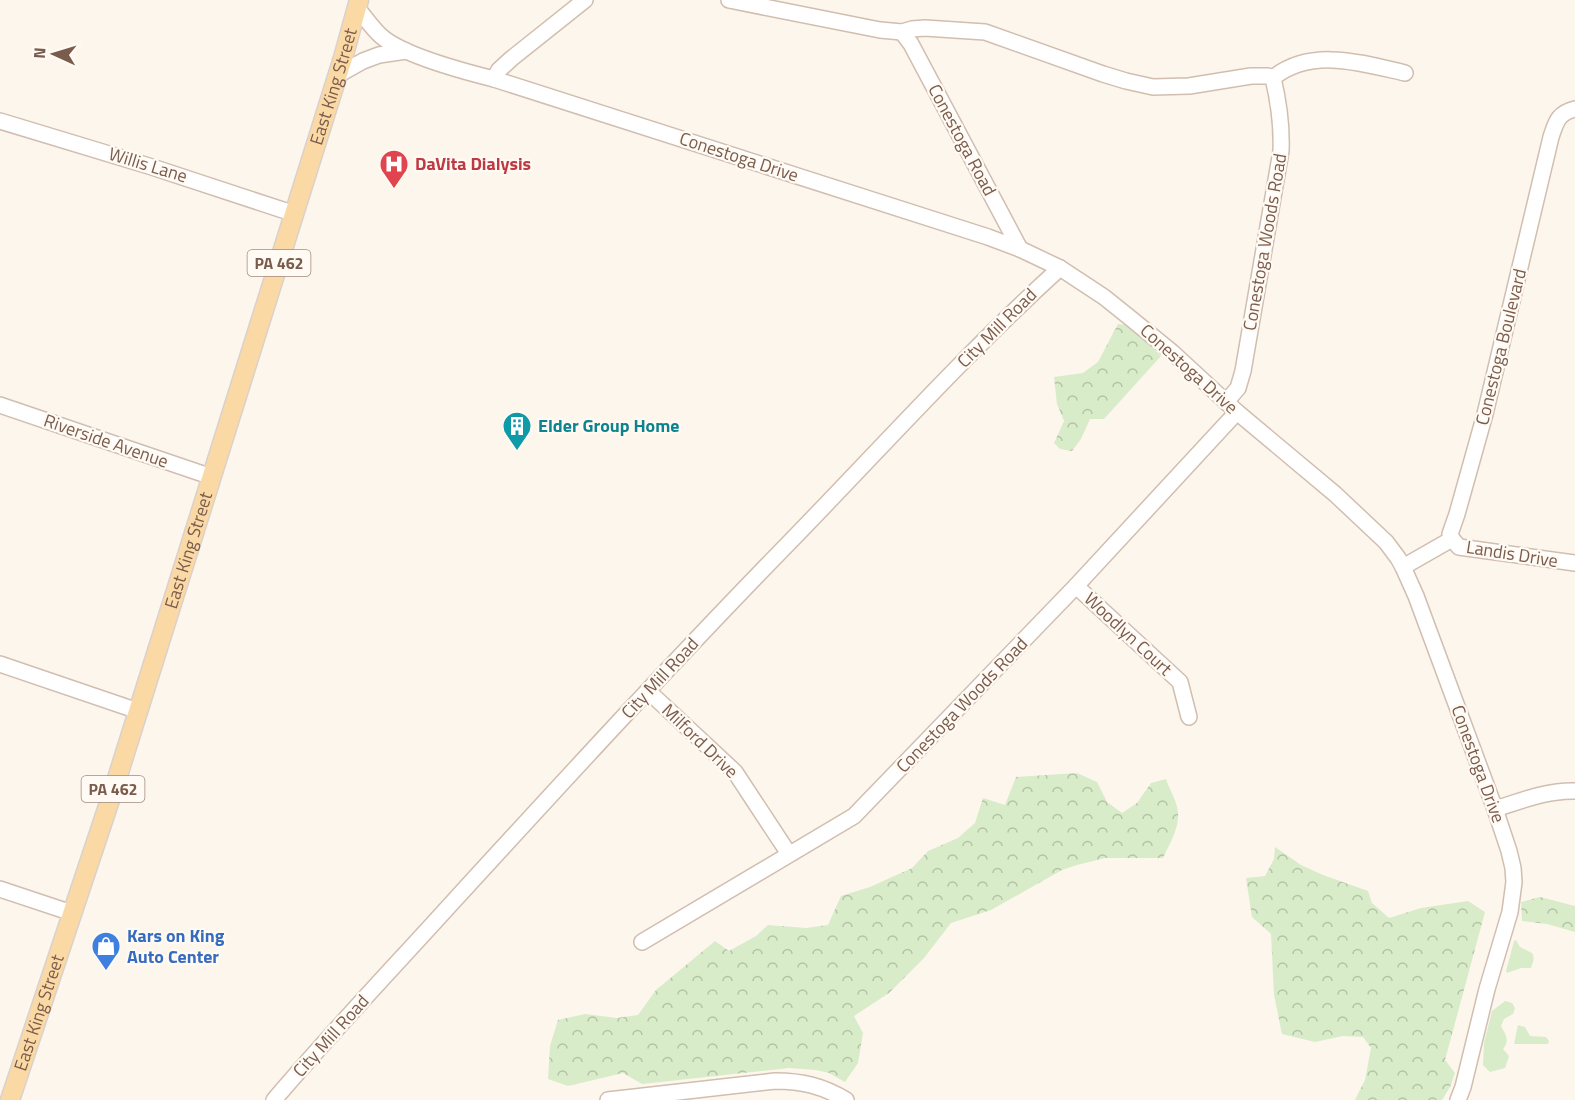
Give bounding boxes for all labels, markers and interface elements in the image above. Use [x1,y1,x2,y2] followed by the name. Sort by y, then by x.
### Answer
[24,24,84,84] north arrow
[303,24,364,148] street label: East King Street
[27,47,51,59] text: N
[922,79,1003,201] street label: Conestoga Road
[676,125,802,188] street label: Conestoga Drive
[106,140,191,189] street label: Willis Lane
[378,148,410,190] hospital icon: DaVita Dialysis
[415,150,531,177] place label: DaVita Dialysis
[1236,151,1293,333] street label: Conestoga Woods Road
[248,250,310,276] road number: PA 462
[1468,266,1533,428] street label: Conestoga Boulevard
[951,282,1043,374] street label: City Mill Road
[1134,317,1244,420] street label: Conestoga Drive
[40,407,172,474] street label: Riverside Avenue
[501,410,533,452] building icon: Elder Group Home
[538,412,679,439] place label: Elder Group Home
[157,488,219,612] street label: East King Street
[1464,533,1560,574] street label: Landis Drive
[1078,586,1179,682] street label: Woodlyn Court
[615,631,705,725] street label: City Mill Road
[890,631,1034,779] street label: Conestoga Woods Road
[656,697,745,784] street label: Milford Drive
[1445,701,1512,827] street label: Conestoga Drive
[82,776,144,802] road number: PA 462
[127,922,225,970] place label: Kars on King Auto Center
[90,930,122,972] shop icon: Kars on King Auto Center
[7,950,71,1074] street label: East King Street
[286,988,375,1083] street label: City Mill Road

